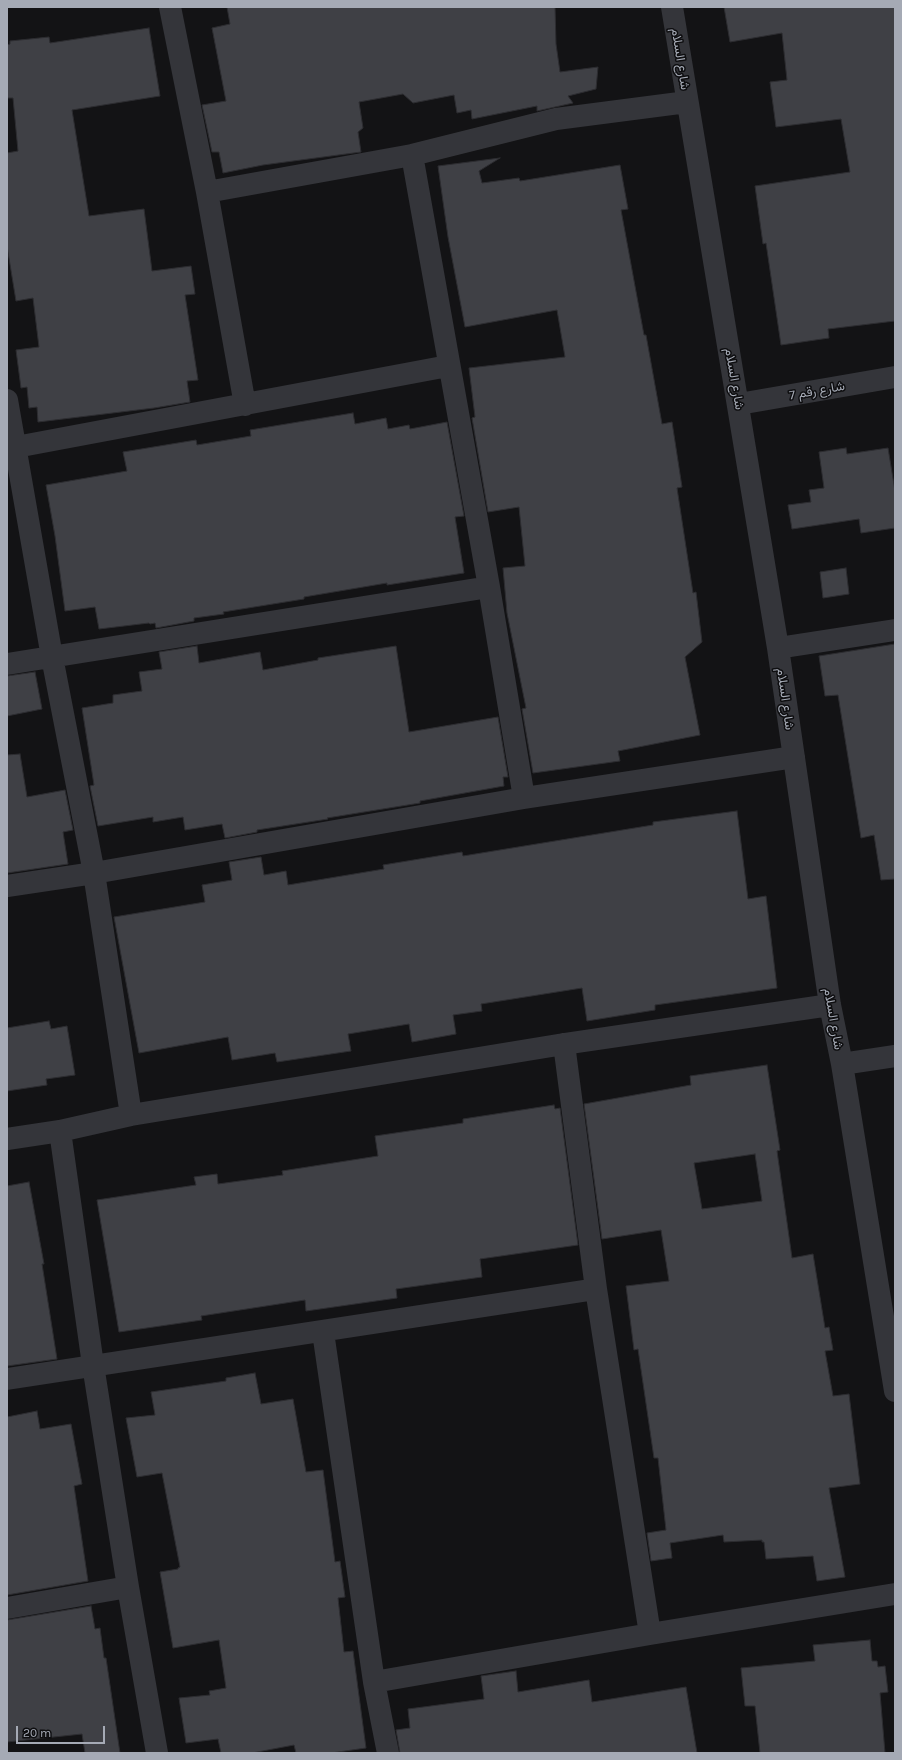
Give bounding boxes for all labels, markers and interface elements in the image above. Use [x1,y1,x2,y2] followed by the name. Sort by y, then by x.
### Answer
[667,27,693,91] street label: شارع السلام
[721,347,747,411] street label: شارع السلام
[788,378,846,404] street label: شارع رقم 7
[773,667,797,731] street label: شارع السلام
[820,987,846,1051] street label: شارع السلام
[18,1718,107,1744] scale bar
[23,1726,51,1740] text: 20 m

